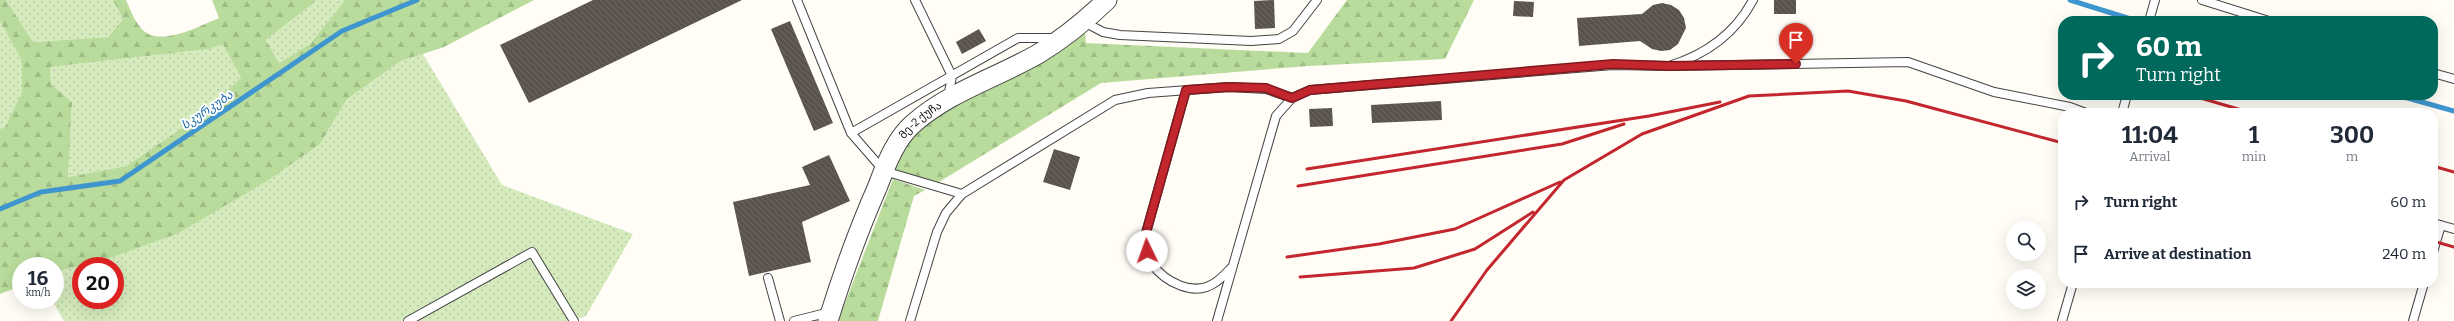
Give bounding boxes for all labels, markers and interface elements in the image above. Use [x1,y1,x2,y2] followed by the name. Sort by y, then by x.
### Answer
[1779,23,1813,64] pin
[1785,29,1807,51] icon: arrive
[2136,30,2202,63] text: 60 m
[2070,32,2122,84] icon: right
[2136,64,2221,86] text: Turn right
[179,88,236,132] water label: სკურკუბა
[896,98,944,141] street label: მე-2 ქუჩა
[2122,121,2178,149] text: 11:04
[2249,121,2259,149] text: 1
[2330,121,2374,149] text: 300
[2129,149,2170,164] text: Arrival
[2242,149,2266,164] text: min
[2346,149,2358,164] text: m
[2070,191,2092,213] icon: right
[2104,193,2177,211] text: Turn right
[2390,193,2426,211] text: 60 m
[2006,221,2046,309] map controls
[2006,221,2046,261] button: search
[1126,230,1168,272] position arrow
[2070,243,2092,265] icon: arrive
[2104,245,2251,263] text: Arrive at destination
[2382,245,2426,263] text: 240 m
[72,257,124,309] speed limit sign: 20
[28,266,48,290] text: 16
[2006,269,2046,309] button: layers
[26,287,50,299] text: km/h

